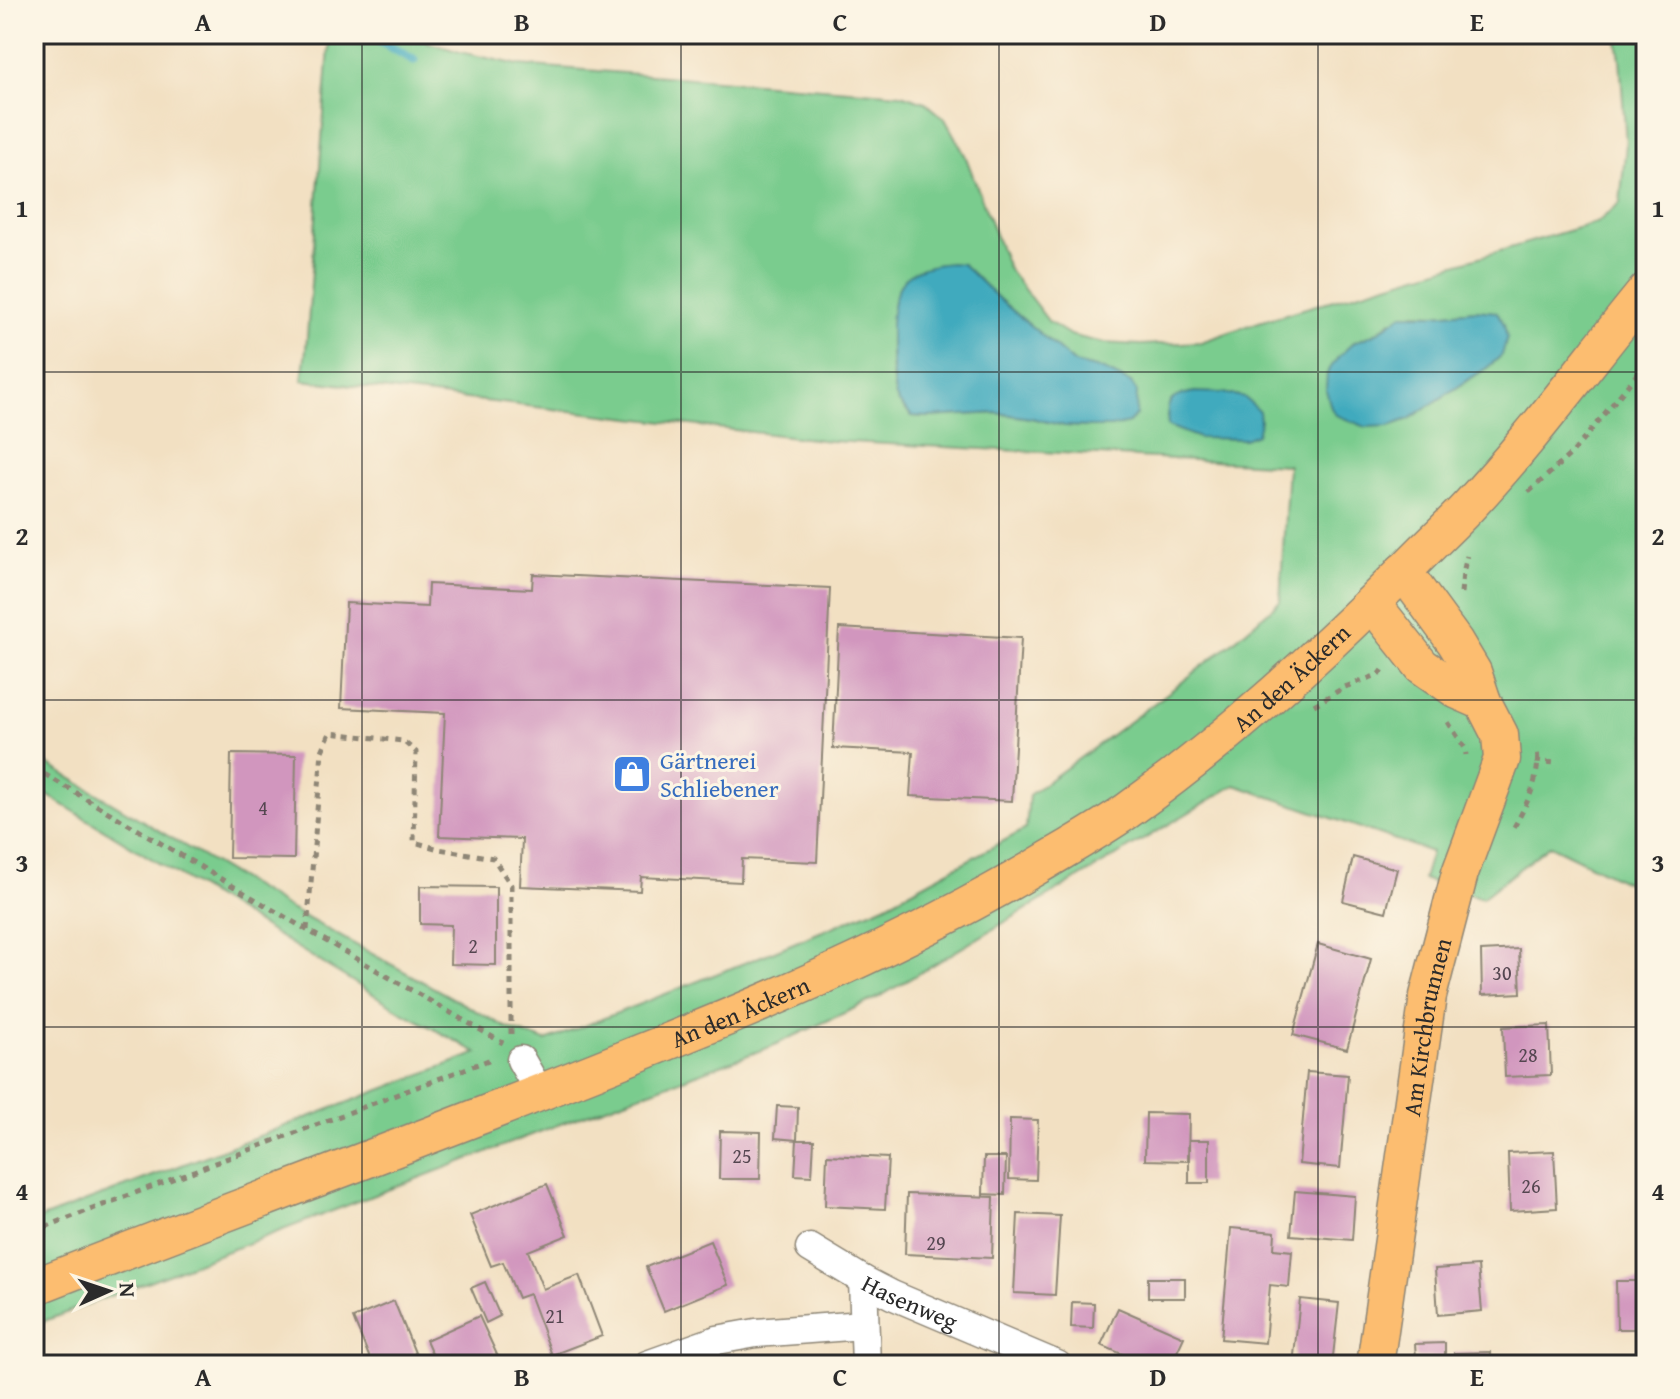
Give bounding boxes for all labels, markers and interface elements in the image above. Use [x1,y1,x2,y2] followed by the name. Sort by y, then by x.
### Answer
[195,2,212,41] text: A
[514,2,530,41] text: B
[833,2,847,41] text: C
[1150,2,1166,41] text: D
[1470,2,1484,41] text: E
[15,188,29,227] text: 1
[1651,188,1665,227] text: 1
[15,516,29,555] text: 2
[1651,516,1665,555] text: 2
[1225,615,1358,740] street label: An den Äckern
[660,743,779,806] place label: Gärtnerei Schliebener
[611,753,653,795] shop icon: Gärtnerei Schliebener
[258,793,268,822] house number: 4
[15,843,29,882] text: 3
[1651,843,1665,882] text: 3
[468,931,478,960] house number: 2
[1393,933,1460,1118] street label: Am Kirchbrunnen
[1492,958,1512,987] house number: 30
[666,967,816,1056] street label: An den Äckern
[1518,1040,1538,1069] house number: 28
[732,1141,752,1170] house number: 25
[15,1171,29,1210] text: 4
[1521,1171,1541,1200] house number: 26
[1651,1171,1665,1210] text: 4
[926,1228,946,1257] house number: 29
[68,1251,148,1331] north arrow
[856,1265,963,1339] street label: Hasenweg
[112,1282,144,1298] text: N
[545,1301,565,1330] house number: 21
[195,1357,212,1396] text: A
[514,1357,530,1396] text: B
[833,1357,847,1396] text: C
[1150,1357,1166,1396] text: D
[1470,1357,1484,1396] text: E

